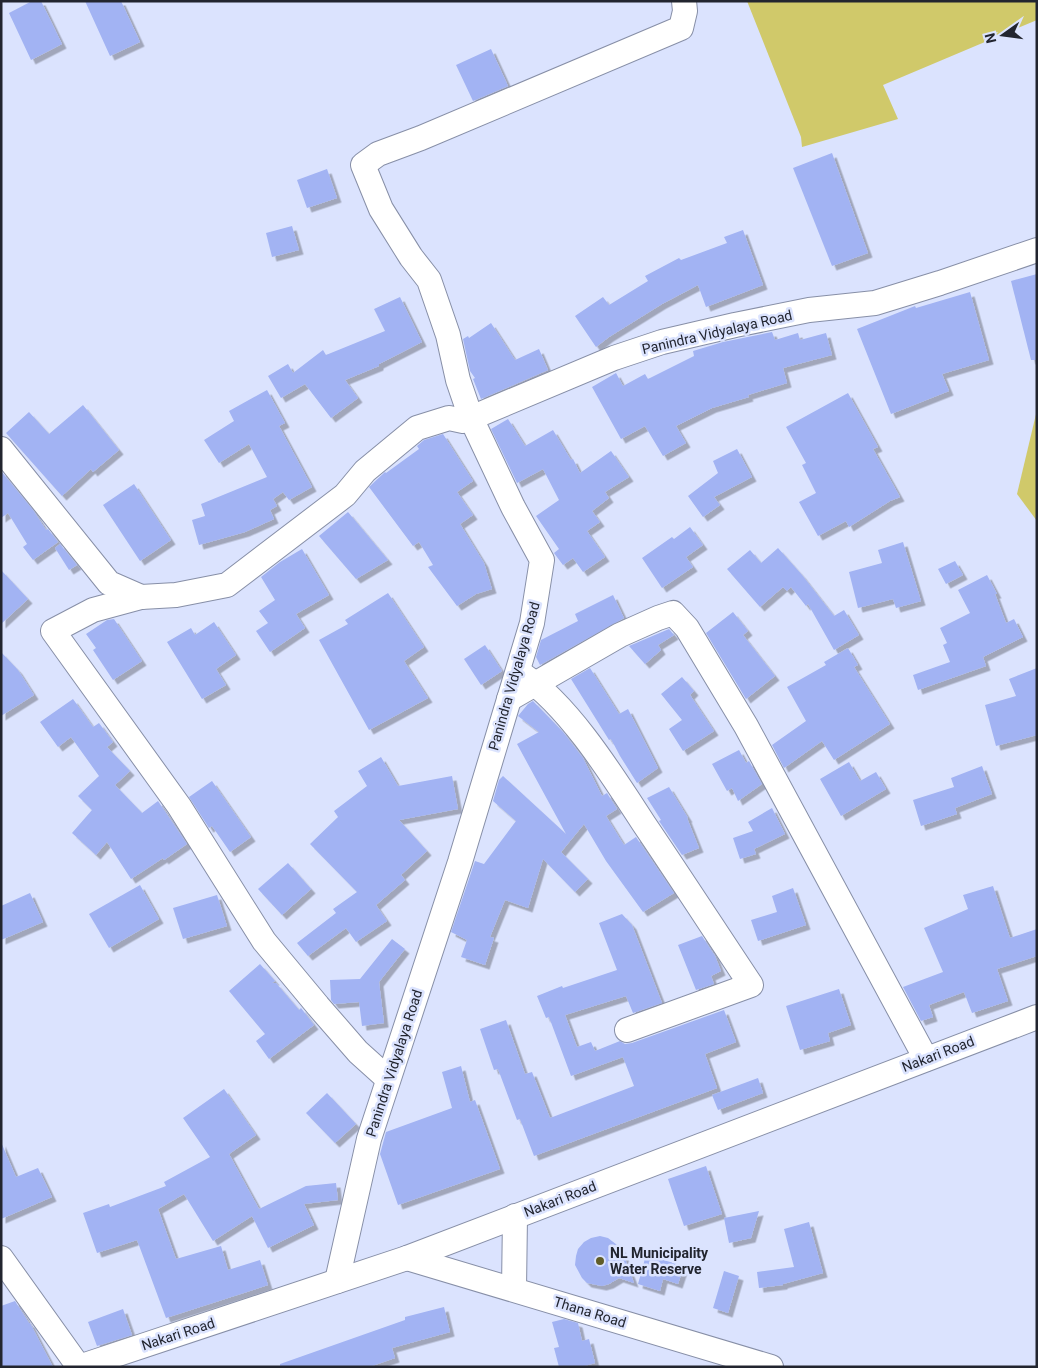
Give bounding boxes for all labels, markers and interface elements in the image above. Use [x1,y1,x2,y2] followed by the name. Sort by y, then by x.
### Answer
[978,10,1028,60] north arrow
[981,31,999,45] text: N
[640,307,794,357] street label: Panindra Vidyalaya Road
[485,600,543,752] street label: Panindra Vidyalaya Road
[363,987,425,1139] street label: Panindra Vidyalaya Road
[900,1033,976,1075] street label: Nakari Road
[522,1178,598,1220] street label: Nakari Road
[610,1245,709,1277] place label: NL Municipality Water Reserve
[594,1255,606,1267] marker: NL Municipality Water Reserve
[552,1293,628,1331] street label: Thana Road
[139,1315,217,1353] street label: Nakari Road

